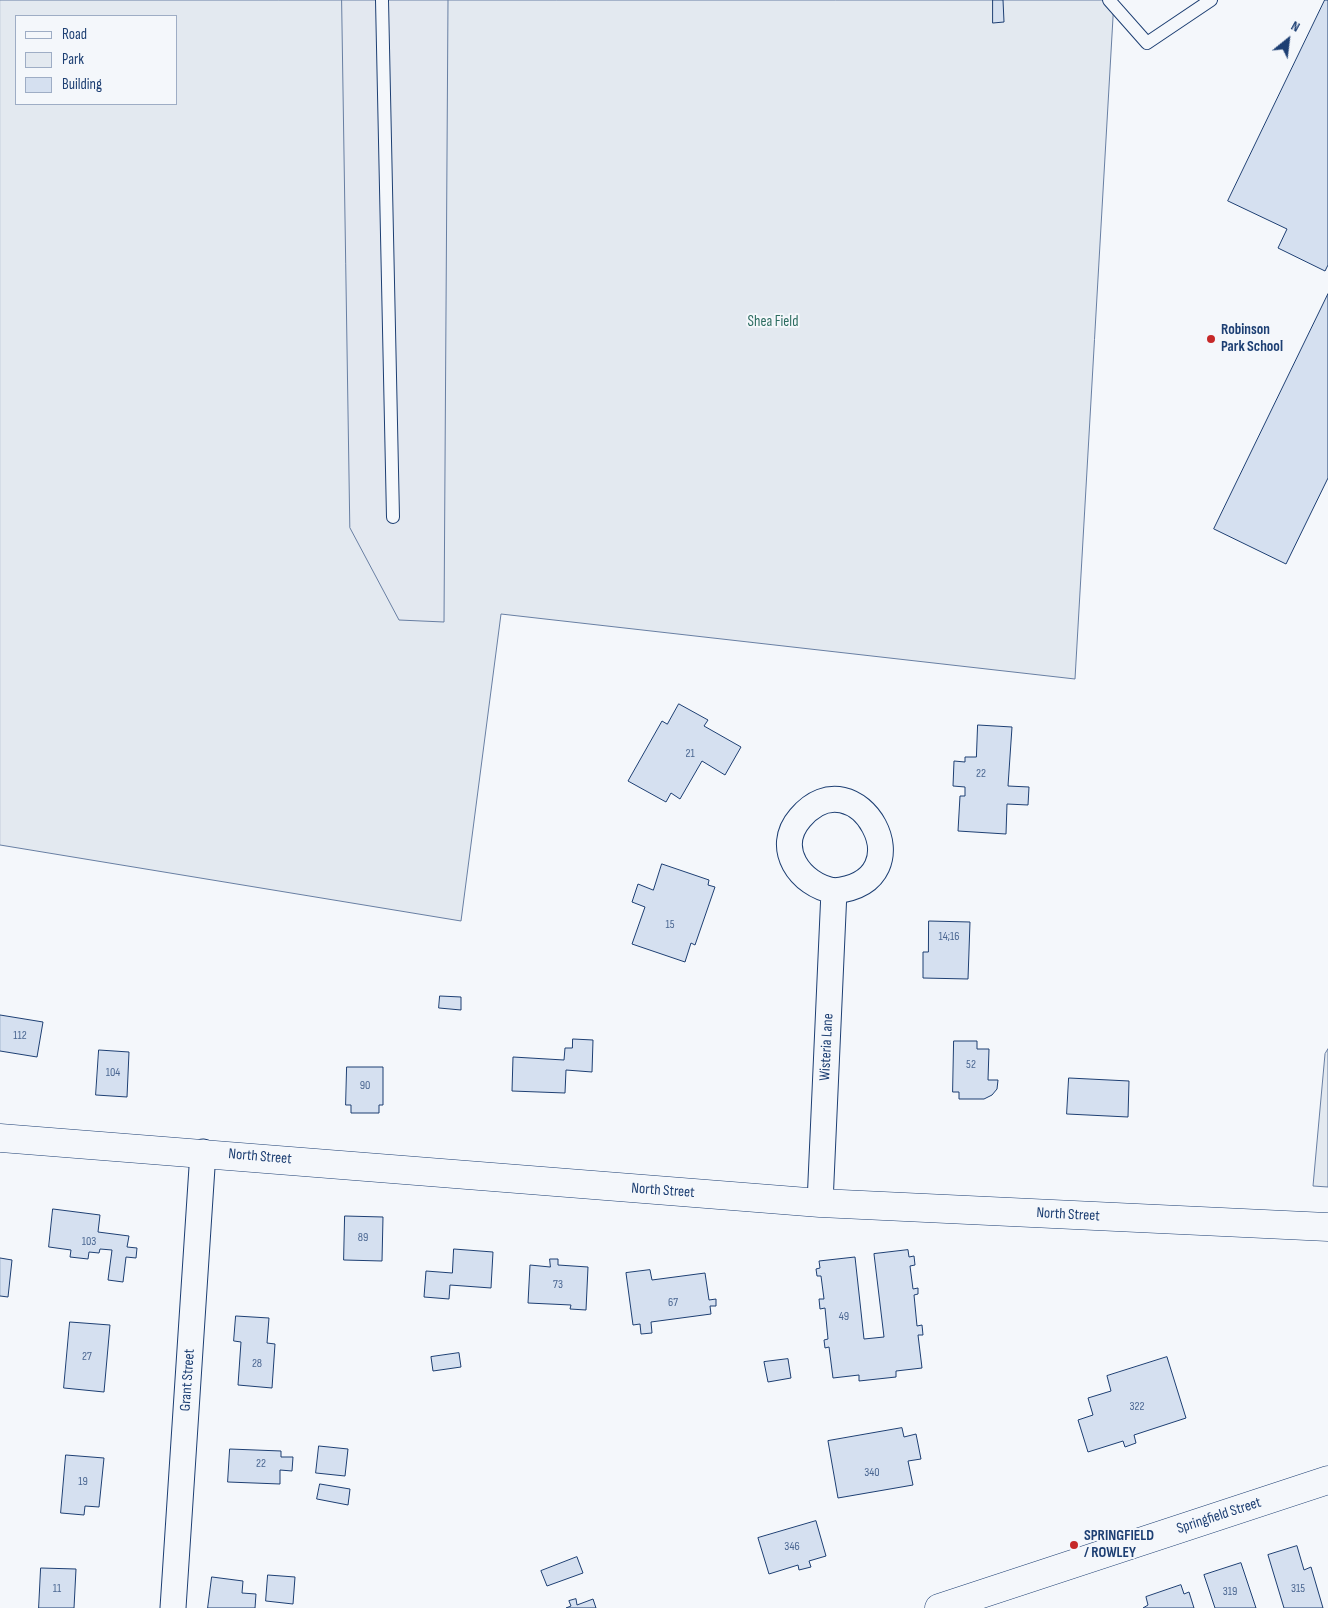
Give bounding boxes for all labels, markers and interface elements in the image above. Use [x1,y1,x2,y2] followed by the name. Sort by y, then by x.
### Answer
[15,15,178,105] legend
[1263,15,1313,65] north arrow
[1288,17,1303,36] text: N
[62,25,87,44] text: Road
[62,50,84,69] text: Park
[62,75,102,94] text: Building
[748,313,798,331] park label: Shea Field
[1221,321,1283,356] place label: Robinson Park School
[1205,333,1217,345] marker: Robinson Park School
[685,747,695,761] house number: 21
[976,767,986,781] house number: 22
[665,918,675,932] house number: 15
[938,930,960,944] house number: 14;16
[816,1013,838,1081] street label: Wisteria Lane
[13,1029,27,1043] house number: 112
[966,1058,976,1072] house number: 52
[106,1066,120,1080] house number: 104
[360,1079,370,1093] house number: 90
[228,1145,292,1169] street label: North Street
[631,1180,695,1202] street label: North Street
[1036,1204,1100,1226] street label: North Street
[358,1231,368,1245] house number: 89
[82,1235,96,1249] house number: 103
[553,1278,563,1292] house number: 73
[668,1296,678,1310] house number: 67
[839,1310,849,1324] house number: 49
[177,1348,199,1412] street label: Grant Street
[82,1350,92,1364] house number: 27
[252,1357,262,1371] house number: 28
[1130,1400,1144,1414] house number: 322
[256,1457,266,1471] house number: 22
[864,1466,880,1480] house number: 340
[78,1475,88,1489] house number: 19
[1174,1494,1264,1538] street label: Springfield Street
[1084,1527,1154,1562] place label: SPRINGFIELD / ROWLEY
[1068,1539,1080,1551] marker: SPRINGFIELD / ROWLEY
[784,1540,800,1554] house number: 346
[53,1582,61,1596] house number: 11
[1291,1582,1305,1596] house number: 315
[1223,1585,1237,1599] house number: 319

